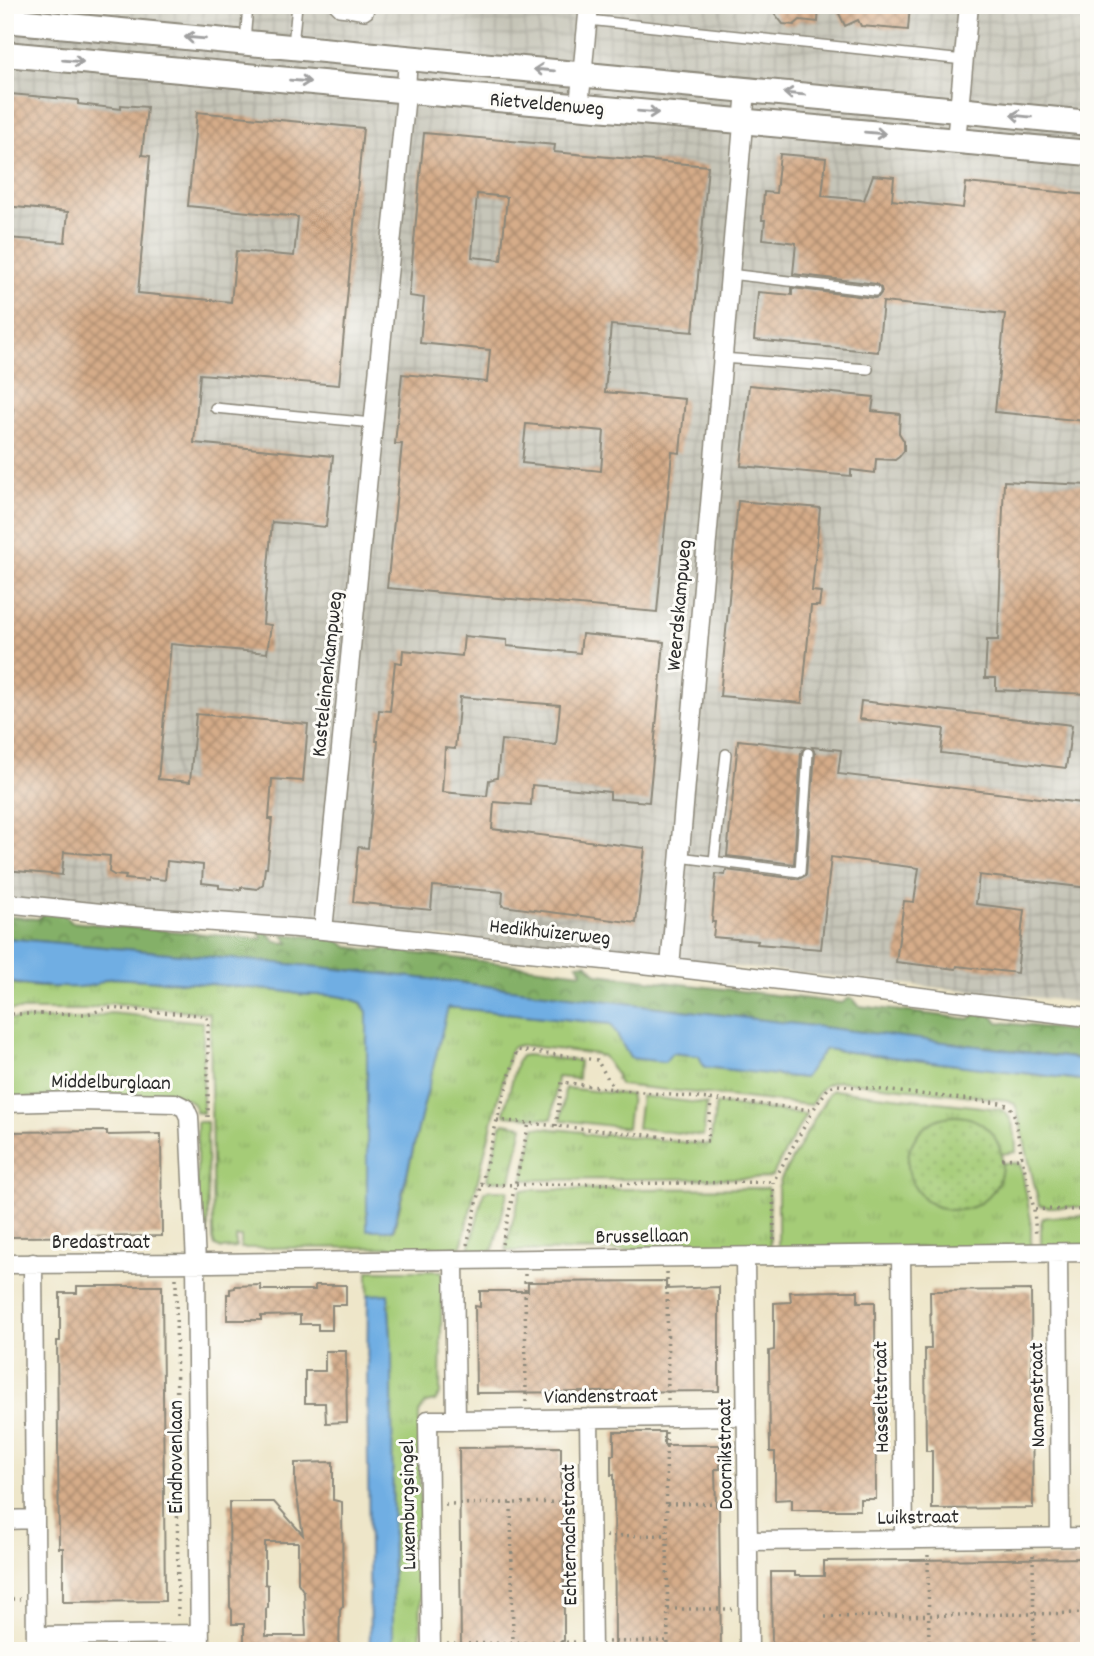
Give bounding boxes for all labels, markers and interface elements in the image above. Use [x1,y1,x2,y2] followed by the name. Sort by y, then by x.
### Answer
[184,31,207,44] one-way arrow
[61,55,84,68] one-way arrow
[533,64,555,77] one-way arrow
[288,75,311,88] one-way arrow
[488,86,605,126] street label: Rietveldenweg
[784,87,806,100] one-way arrow
[637,106,659,119] one-way arrow
[1010,109,1033,122] one-way arrow
[863,127,886,140] one-way arrow
[660,538,702,672] street label: Weerdskampweg
[305,590,353,759] street label: Kasteleinenkampweg
[488,913,612,955] street label: Hedikhuizerweg
[51,1068,171,1100] street label: Middelburglaan
[595,1222,689,1254] street label: Brussellaan
[52,1229,151,1259] street label: Bredastraat
[867,1340,899,1453] street label: Hasseltstraat
[1023,1342,1055,1448] street label: Namenstraat
[544,1382,659,1414] street label: Viandenstraat
[711,1398,743,1510] street label: Doornikstraat
[163,1400,193,1514] street label: Eindhovenlaan
[394,1440,426,1570] street label: Luxemburgsingel
[555,1464,587,1606] street label: Echternachstraat
[877,1503,960,1535] street label: Luikstraat

